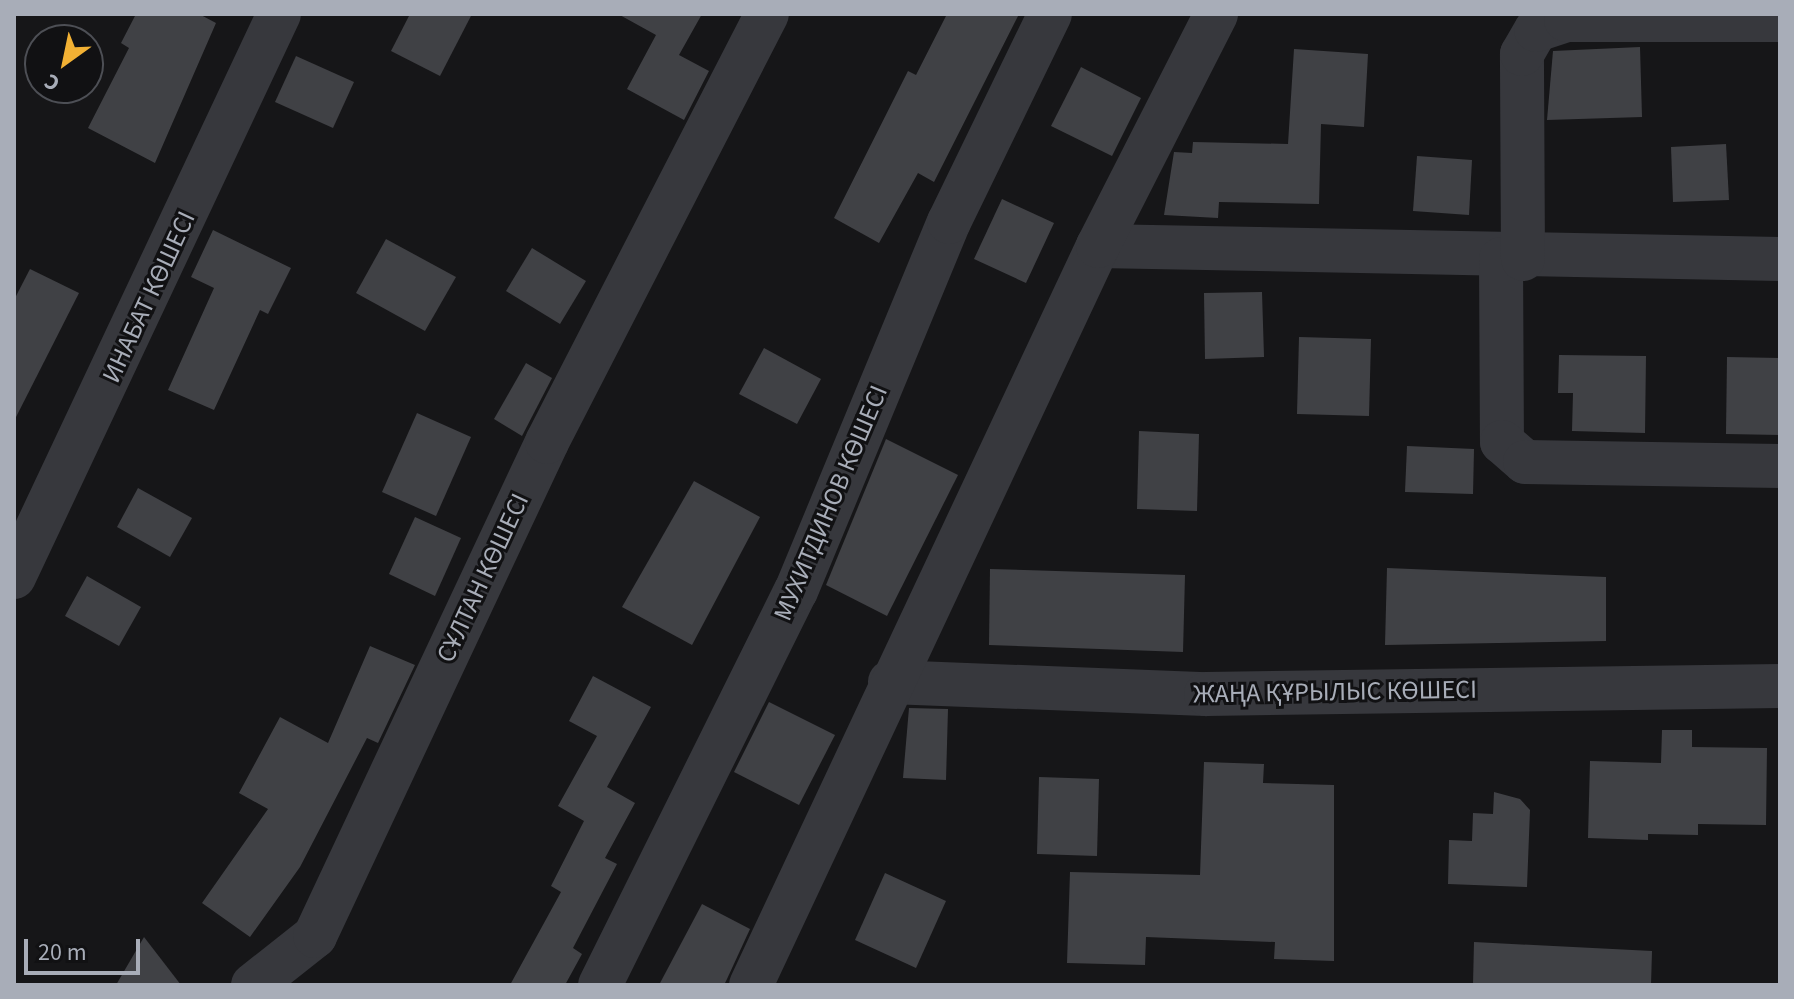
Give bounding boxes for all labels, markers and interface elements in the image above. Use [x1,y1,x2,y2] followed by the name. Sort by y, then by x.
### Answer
[24,24,104,104] north arrow
[38,66,66,99] text: С
[96,206,202,388] street label: ИНАБАТ КӨШЕСІ
[767,381,895,625] street label: МУХИТДИНОВ КӨШЕСІ
[430,488,536,668] street label: СҰЛТАН КӨШЕСІ
[1193,674,1477,710] street label: ЖАҢА ҚҰРЫЛЫС КӨШЕСІ
[28,923,144,973] scale bar
[38,935,87,970] text: 20 m

